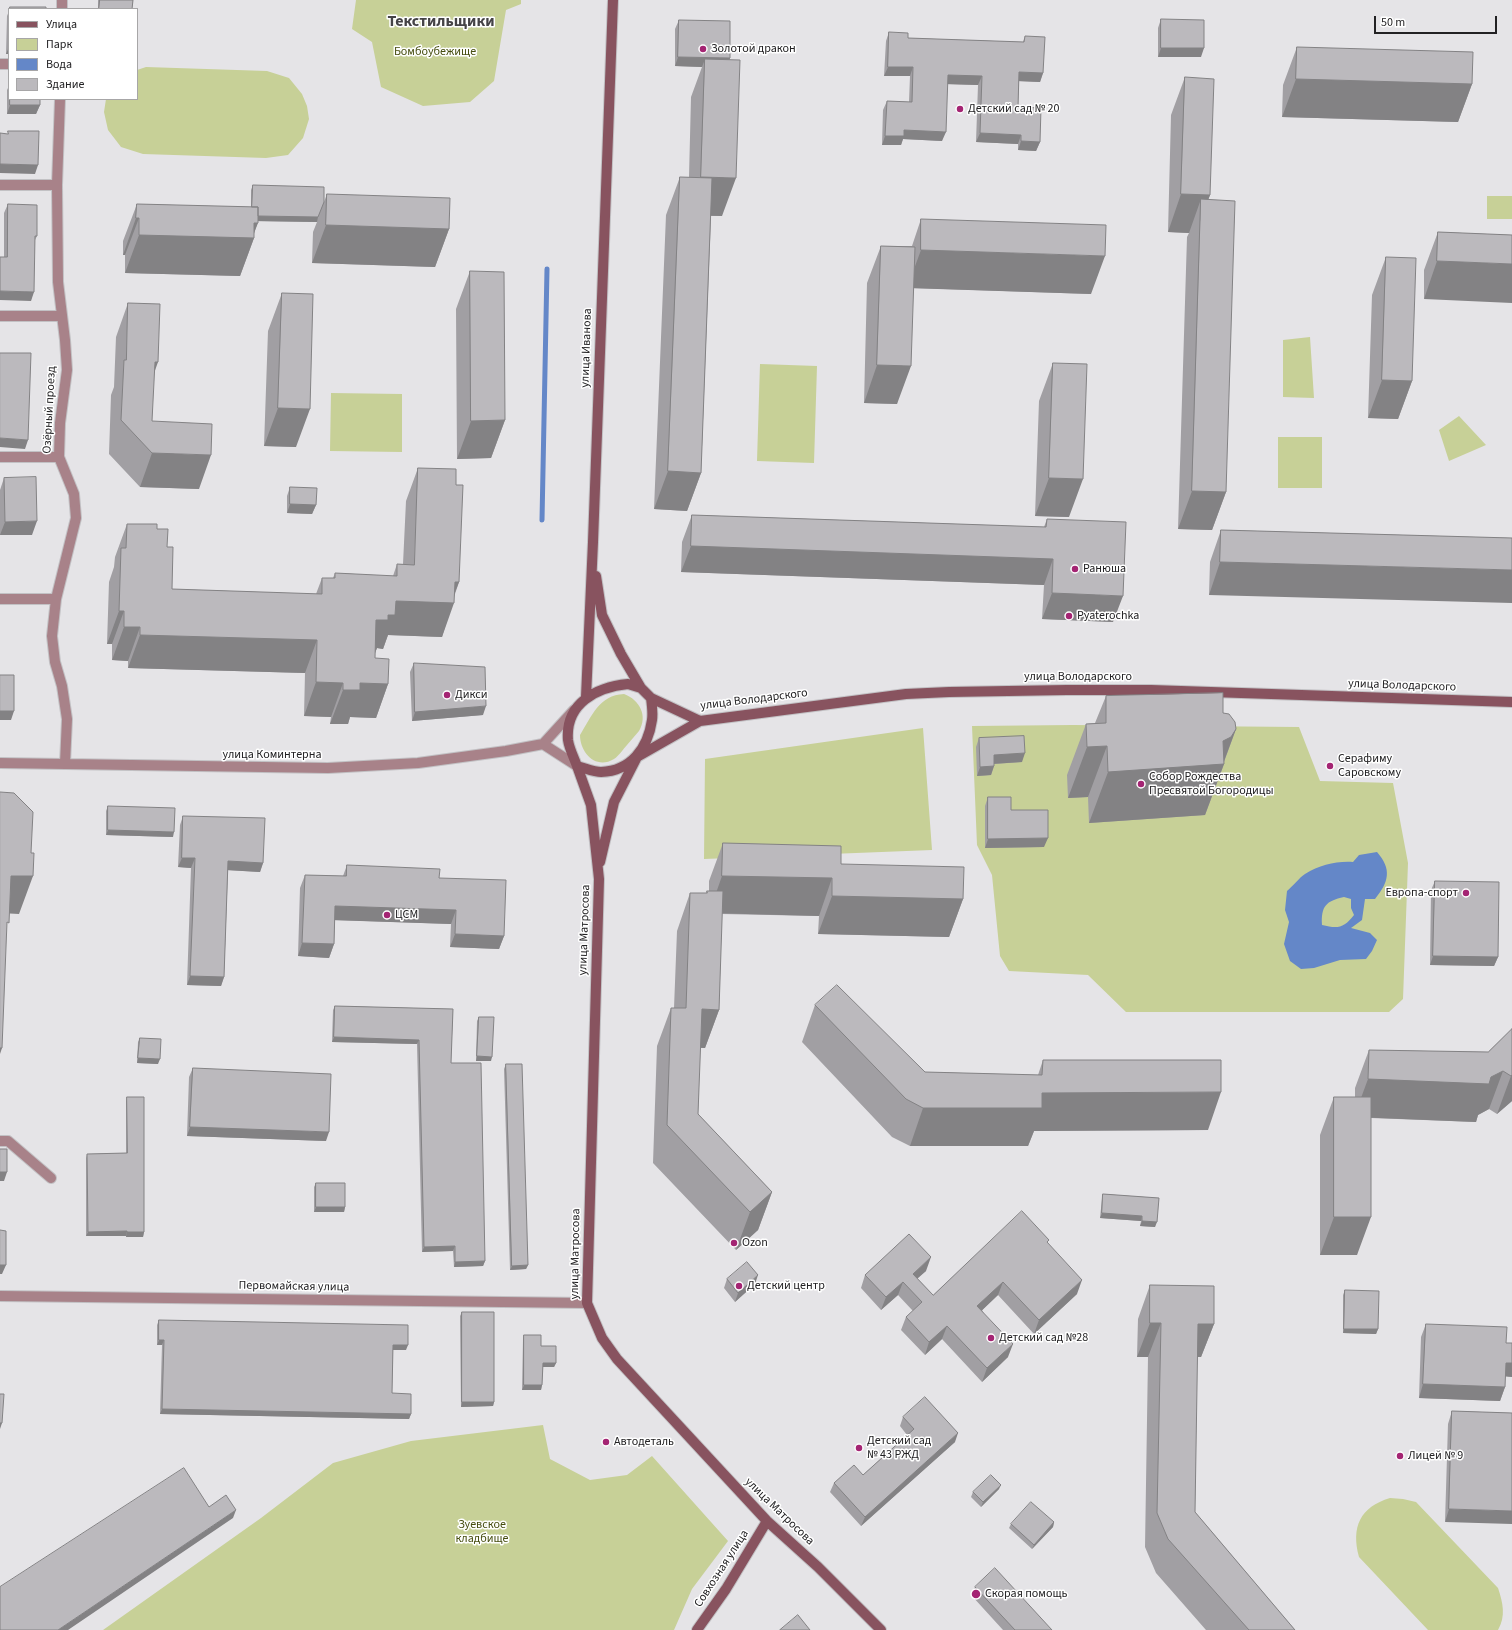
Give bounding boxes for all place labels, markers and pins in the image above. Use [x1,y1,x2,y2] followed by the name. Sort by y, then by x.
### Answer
[711,42,796,56] place label: Золотой дракон
[698,44,708,54] marker: Золотой дракон
[968,102,1060,116] place label: Детский сад № 20
[955,104,965,114] marker: Детский сад № 20
[1083,562,1126,576] place label: Ранюша
[1070,564,1080,574] marker: Ранюша
[1077,609,1139,623] place label: Pyaterochka
[1064,611,1074,621] marker: Pyaterochka
[455,688,488,702] place label: Дикси
[442,690,452,700] marker: Дикси
[1338,752,1401,780] place label: Серафиму Саровскому
[1325,761,1335,771] marker: Серафиму Саровскому
[1149,770,1274,798] place label: Собор Рождества Пресвятой Богородицы
[1136,779,1146,789] marker: Собор Рождества Пресвятой Богородицы
[1385,886,1458,900] place label: Европа-спорт
[1461,888,1471,898] marker: Европа-спорт
[395,908,418,922] place label: ЦСМ
[382,910,392,920] marker: ЦСМ
[742,1236,768,1250] place label: Ozon
[729,1238,739,1248] marker: Ozon
[747,1279,825,1293] place label: Детский центр
[734,1281,744,1291] marker: Детский центр
[999,1331,1088,1345] place label: Детский сад №28
[986,1333,996,1343] marker: Детский сад №28
[867,1434,931,1462] place label: Детский сад № 43 РЖД
[614,1435,674,1449] place label: Автодеталь
[601,1437,611,1447] marker: Автодеталь
[854,1443,864,1453] marker: Детский сад № 43 РЖД
[1408,1449,1463,1463] place label: Лицей № 9
[1395,1451,1405,1461] marker: Лицей № 9
[985,1587,1067,1601] place label: Скорая помощь
[970,1588,982,1600] marker: Скорая помощь

